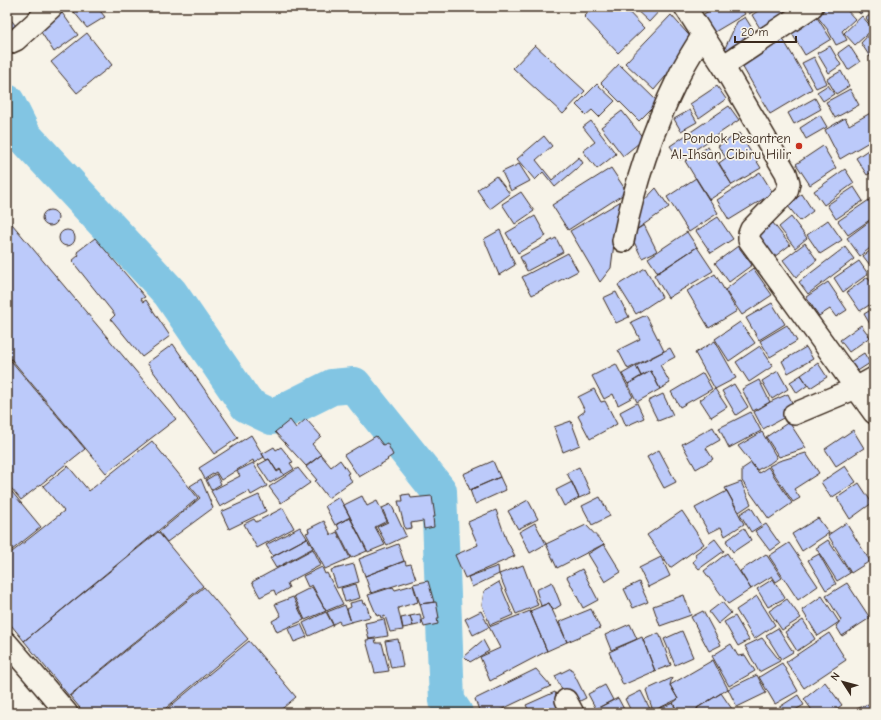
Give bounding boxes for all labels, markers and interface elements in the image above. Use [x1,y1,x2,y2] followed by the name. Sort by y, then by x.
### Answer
[735,18,796,44] scale bar
[741,25,769,39] text: 20 m
[671,130,791,163] place label: Pondok Pesantren Al-Ihsan Cibiru Hilir
[794,141,804,151] marker: Pondok Pesantren Al-Ihsan Cibiru Hilir
[823,662,863,702] north arrow
[828,670,843,683] text: N

